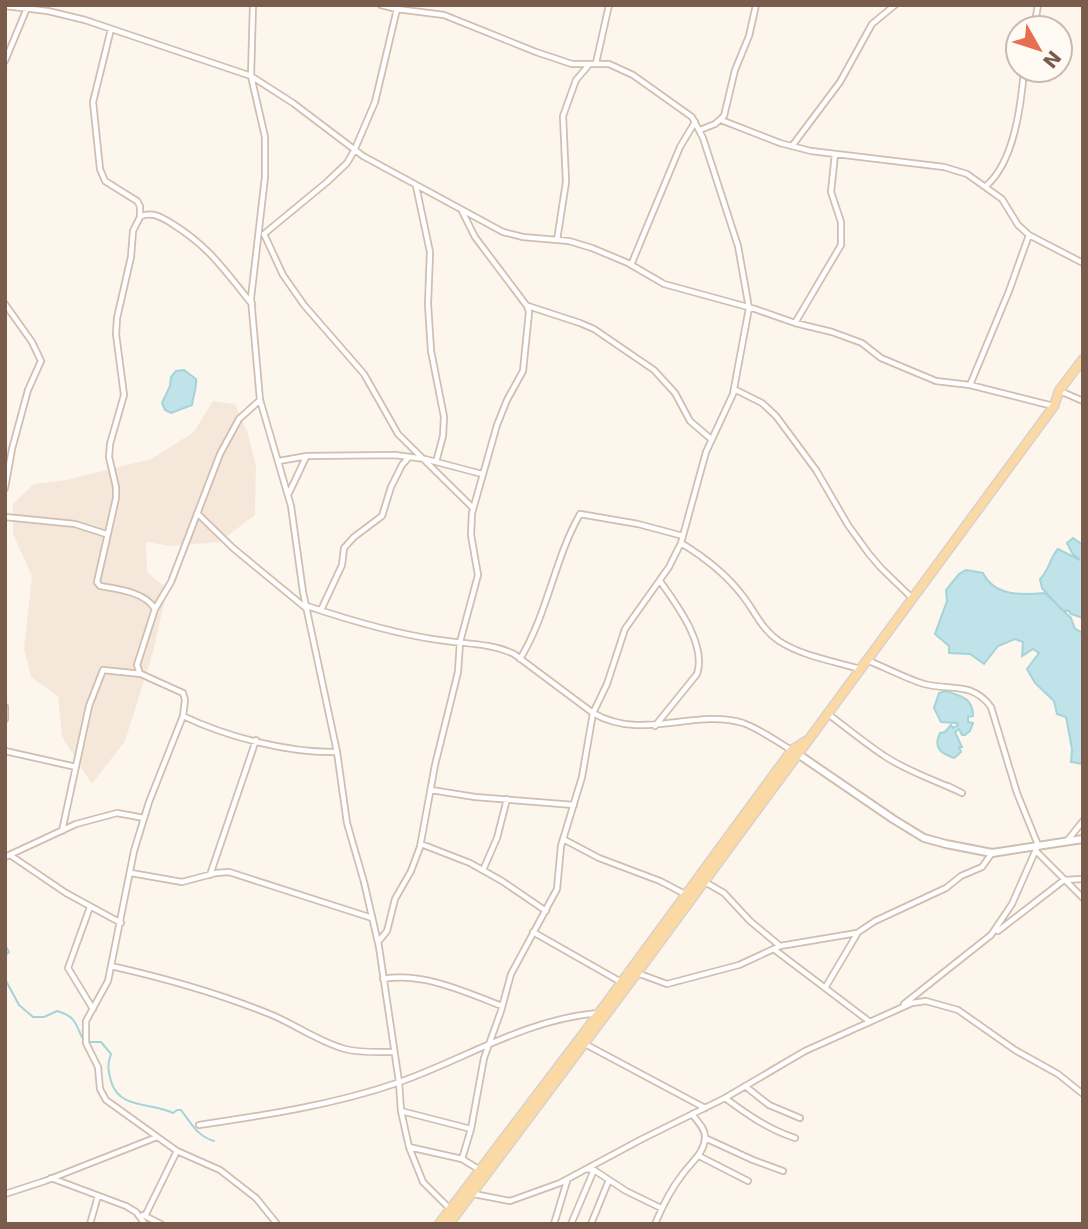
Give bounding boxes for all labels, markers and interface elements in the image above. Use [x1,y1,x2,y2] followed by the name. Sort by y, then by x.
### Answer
[1004,14,1074,84] north arrow
[1039,47,1066,73] text: N

